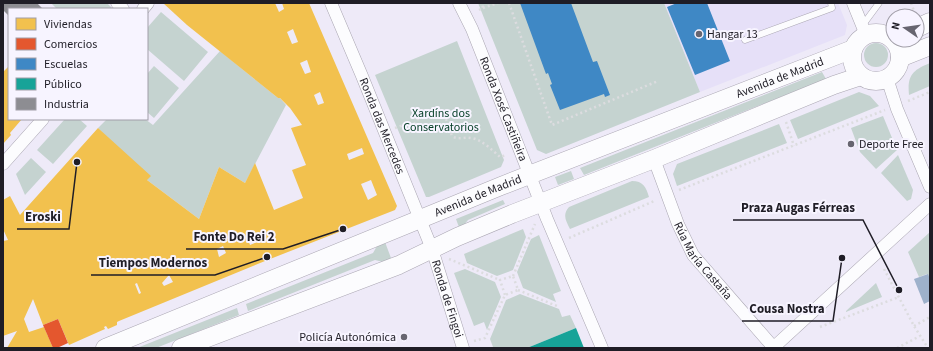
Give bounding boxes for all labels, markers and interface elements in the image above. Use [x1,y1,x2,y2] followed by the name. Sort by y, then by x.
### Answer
[8,8,148,120] legend
[885,8,925,48] north arrow
[44,16,92,33] text: Viviendas
[888,21,904,31] text: N
[707,26,758,43] place label: Hangar 13
[694,29,704,39] marker: Hangar 13
[44,36,97,53] text: Comercios
[734,53,826,103] street label: Avenida de Madrid
[475,54,531,164] street label: Ronda Xosé Castiñeira
[44,56,87,73] text: Escuelas
[355,75,409,177] street label: Ronda das Mercedes
[44,76,82,93] text: Público
[44,96,89,113] text: Industria
[403,105,479,136] park label: Xardíns dos Conservatorios
[859,136,924,153] place label: Deporte Free
[846,139,856,149] marker: Deporte Free
[432,171,524,221] street label: Avenida de Madrid
[733,195,863,220] callout: Praza Augas Férreas
[741,199,855,217] text: Praza Augas Férreas
[17,204,69,229] callout: Eroski
[25,208,61,226] text: Eroski
[669,219,736,304] street label: Rúa María Castaña
[186,224,283,249] callout: Fonte Do Rei 2
[194,228,275,246] text: Fonte Do Rei 2
[91,250,215,275] callout: Tiempos Modernos
[99,254,207,272] text: Tiempos Modernos
[427,258,467,340] street label: Ronda de Fingoi
[742,296,833,321] callout: Cousa Nostra
[749,300,825,318] text: Cousa Nostra
[299,329,396,346] place label: Policía Autonómica
[399,332,409,342] marker: Policía Autonómica

